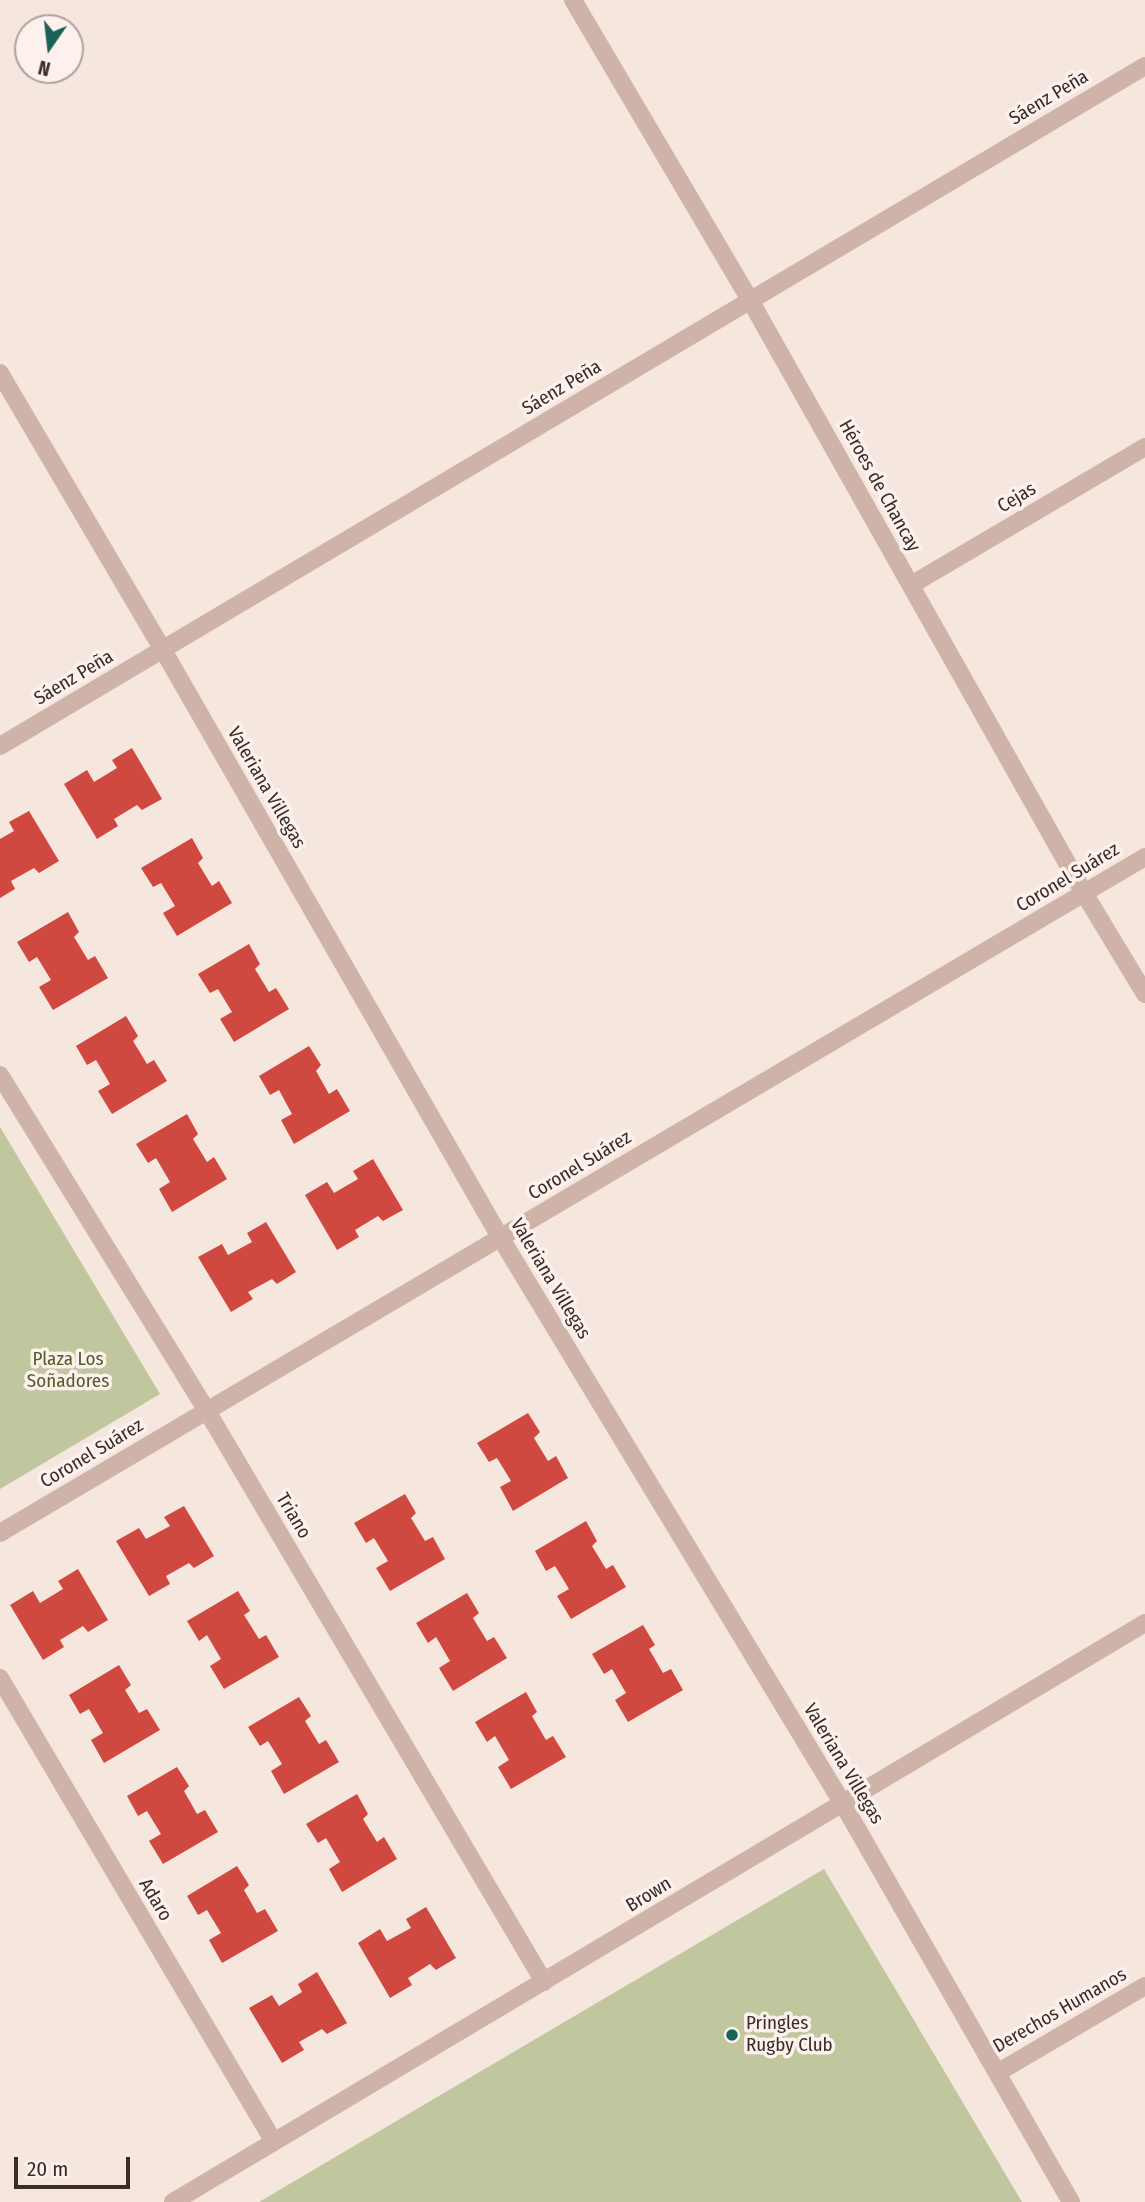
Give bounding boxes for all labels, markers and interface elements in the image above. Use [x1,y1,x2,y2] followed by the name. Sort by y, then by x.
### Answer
[14,14,84,84] north arrow
[36,55,53,80] text: N
[1005,66,1093,130] street label: Sáenz Peña
[518,356,606,420] street label: Sáenz Peña
[833,416,925,556] street label: Héroes de Chancay
[994,478,1040,518] street label: Cejas
[30,646,118,710] street label: Sáenz Peña
[222,723,310,853] street label: Valeriana Villegas
[1013,838,1123,918] street label: Coronel Suárez
[525,1126,635,1206] street label: Coronel Suárez
[505,1215,595,1343] street label: Valeriana Villegas
[27,1349,109,1393] park label: Plaza Los Soñadores
[37,1414,147,1494] street label: Coronel Suárez
[271,1489,315,1543] street label: Triano
[798,1700,888,1828] street label: Valeriana Villegas
[622,1873,676,1917] street label: Brown
[133,1875,177,1925] street label: Adaro
[989,1964,1131,2058] street label: Derechos Humanos
[746,2013,833,2057] place label: Pringles Rugby Club
[724,2027,740,2043] marker: Pringles Rugby Club
[18,2142,133,2186] scale bar
[27,2156,68,2182] text: 20 m

